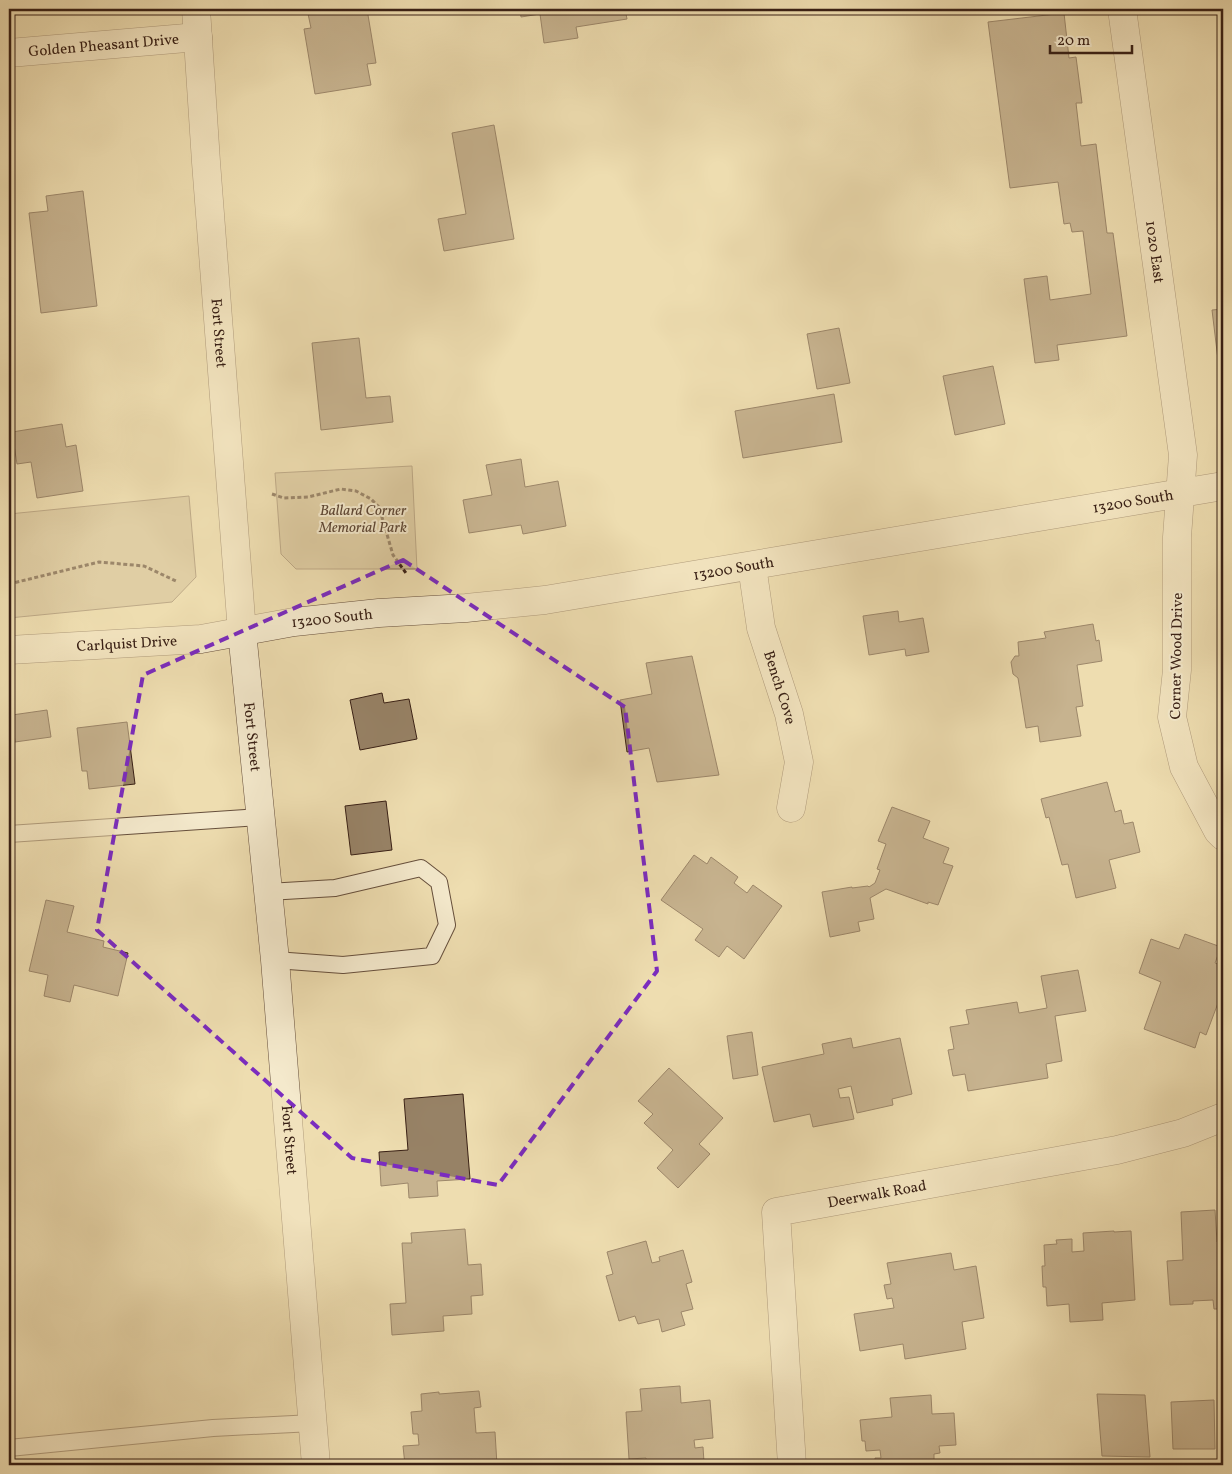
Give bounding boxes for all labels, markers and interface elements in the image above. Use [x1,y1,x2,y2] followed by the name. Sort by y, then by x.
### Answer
[1050,22,1132,54] scale bar
[28,30,180,63] street label: Golden Pheasant Drive
[1057,31,1090,52] text: 20 m
[1139,219,1168,285] street label: 1020 East
[204,298,231,369] street label: Fort Street
[1091,485,1175,520] street label: 13200 South
[318,501,407,539] park label: Ballard Corner Memorial Park
[692,553,776,587] street label: 13200 South
[1166,592,1189,720] street label: Corner Wood Drive
[290,605,374,634] street label: 13200 South
[76,631,178,658] street label: Carlquist Drive
[757,648,800,726] street label: Bench Cove
[237,701,265,773] street label: Fort Street
[275,1105,301,1176] street label: Fort Street
[826,1176,928,1214] street label: Deerwalk Road

